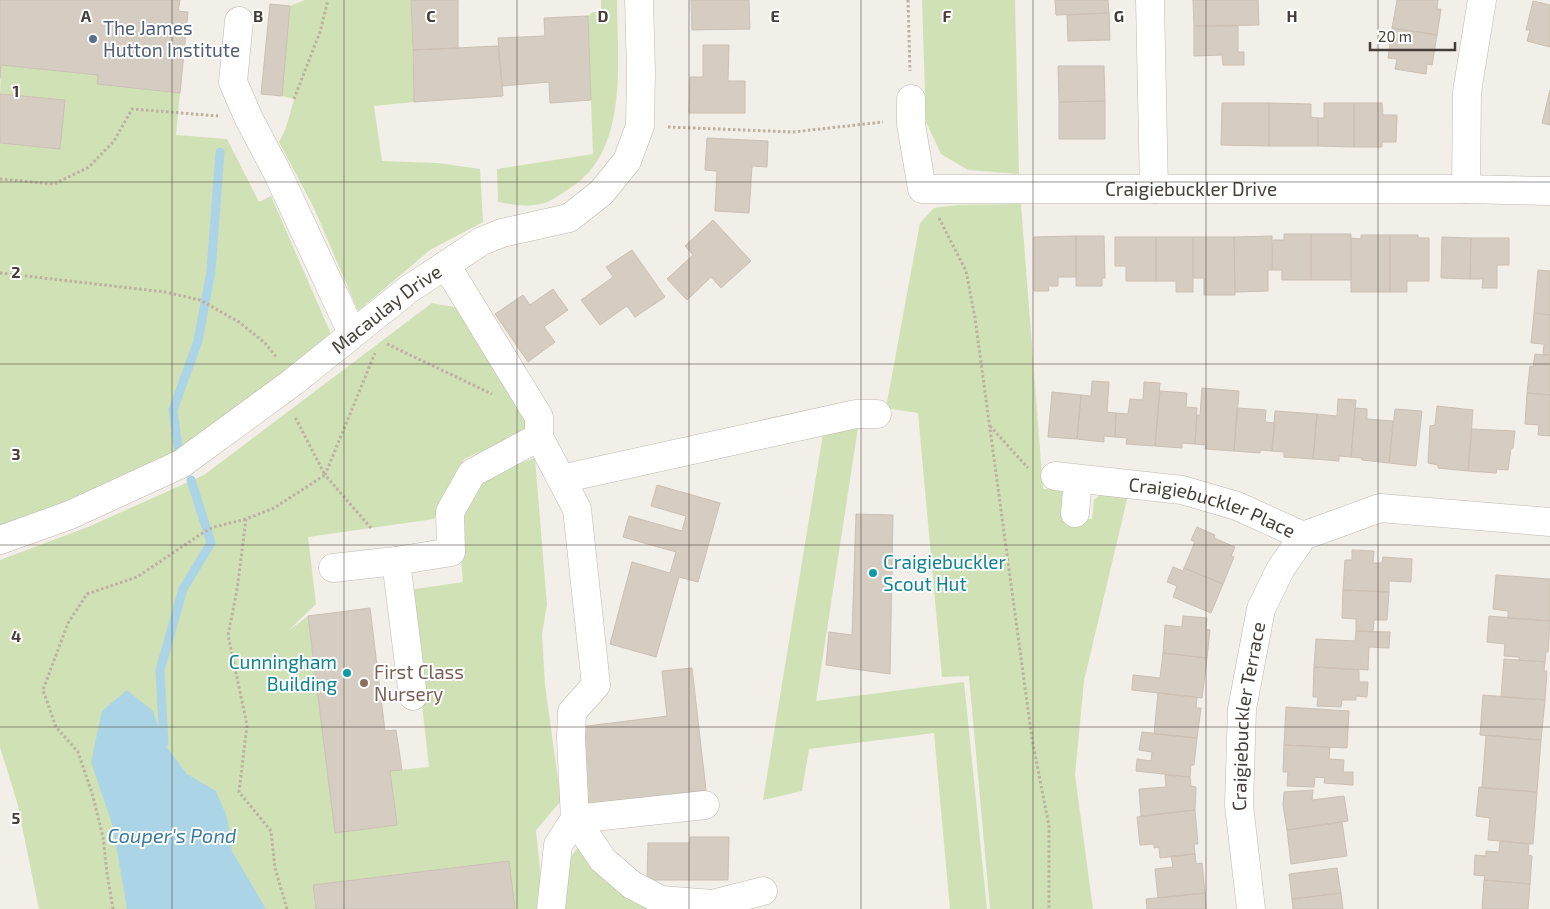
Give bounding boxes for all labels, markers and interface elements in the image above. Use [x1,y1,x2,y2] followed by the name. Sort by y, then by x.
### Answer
[81,6,92,25] text: A
[253,6,263,25] text: B
[426,6,436,25] text: C
[598,6,609,25] text: D
[770,6,780,25] text: E
[943,6,952,25] text: F
[1114,6,1124,25] text: G
[1286,6,1298,25] text: H
[103,16,240,61] place label: The James Hutton Institute
[1370,20,1455,52] scale bar
[1378,27,1412,45] text: 20 m
[87,33,99,45] marker: The James Hutton Institute
[13,81,19,100] text: 1
[1105,177,1277,200] street label: Craigiebuckler Drive
[326,259,445,358] street label: Macaulay Drive
[11,262,21,281] text: 2
[11,444,21,463] text: 3
[1127,472,1299,542] street label: Craigiebuckler Place
[883,550,1007,595] place label: Craigiebuckler Scout Hut
[867,567,879,579] marker: Craigiebuckler Scout Hut
[1227,620,1269,812] street label: Craigiebuckler Terrace
[11,626,21,645] text: 4
[229,650,337,695] place label: Cunningham Building
[374,660,464,705] place label: First Class Nursery
[341,667,353,679] marker: Cunningham Building
[358,677,370,689] marker: First Class Nursery
[12,808,21,827] text: 5
[108,823,237,847] water label: Couper's Pond

